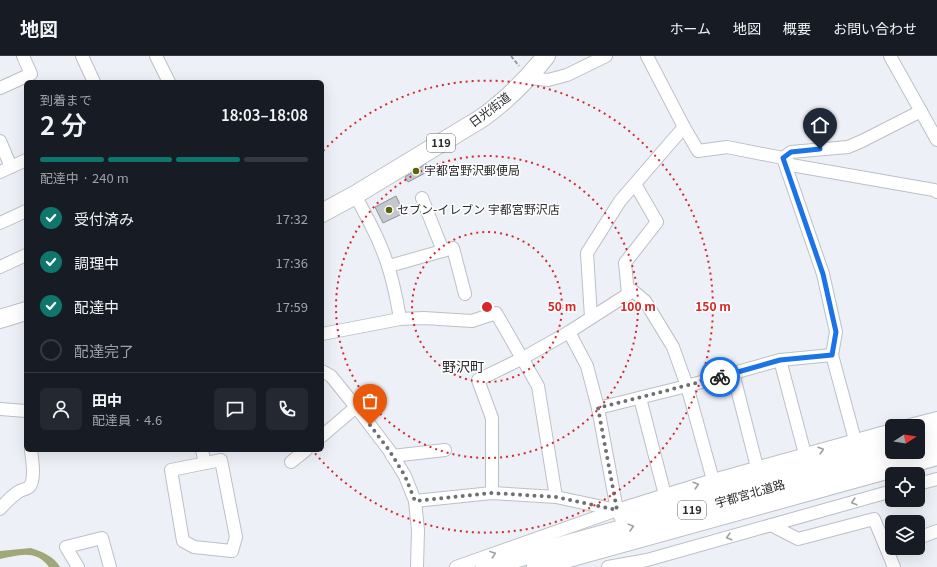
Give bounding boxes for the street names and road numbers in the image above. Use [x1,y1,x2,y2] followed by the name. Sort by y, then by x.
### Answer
[465,88,513,130] street label: 日光街道
[427,134,455,152] road number: 119
[713,474,787,511] street label: 宇都宮北道路
[678,501,706,519] road number: 119

